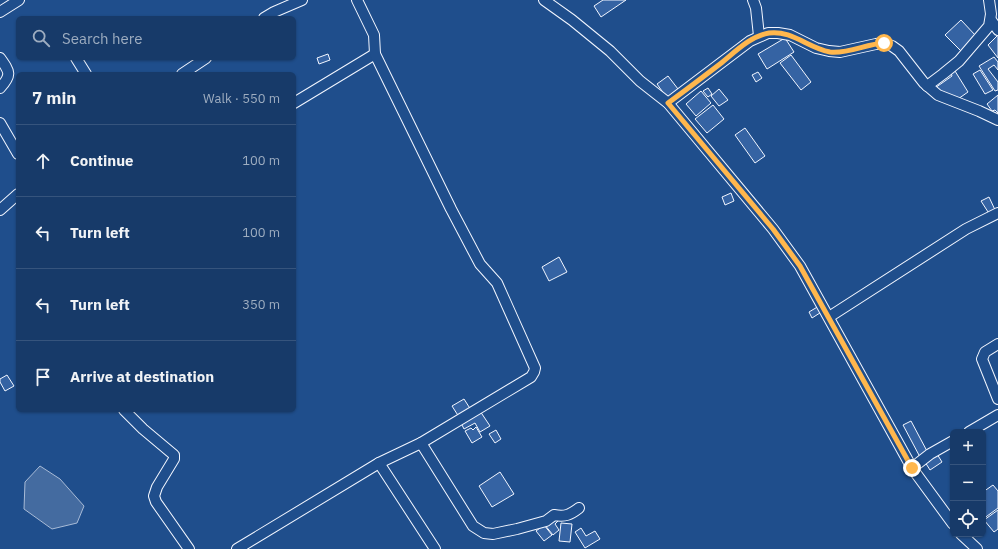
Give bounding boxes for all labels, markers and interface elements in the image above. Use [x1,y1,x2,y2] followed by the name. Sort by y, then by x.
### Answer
[16,16,296,60] search box
[30,27,52,49] icon: search
[62,29,142,48] text: Search here
[875,34,893,52] route start
[32,87,76,109] text: 7 min
[203,90,280,107] text: Walk · 550 m
[32,150,54,172] icon: ahead
[70,151,134,170] text: Continue
[242,152,280,169] text: 100 m
[32,222,54,244] icon: left
[70,223,130,242] text: Turn left
[242,224,280,241] text: 100 m
[32,294,54,316] icon: left
[70,295,130,314] text: Turn left
[242,296,280,313] text: 350 m
[32,366,54,388] icon: arrive
[70,367,214,386] text: Arrive at destination
[950,429,986,537] map controls
[950,429,986,465] button: +
[903,459,921,477] route end
[950,465,986,501] button: −
[950,501,986,537] button: locate

